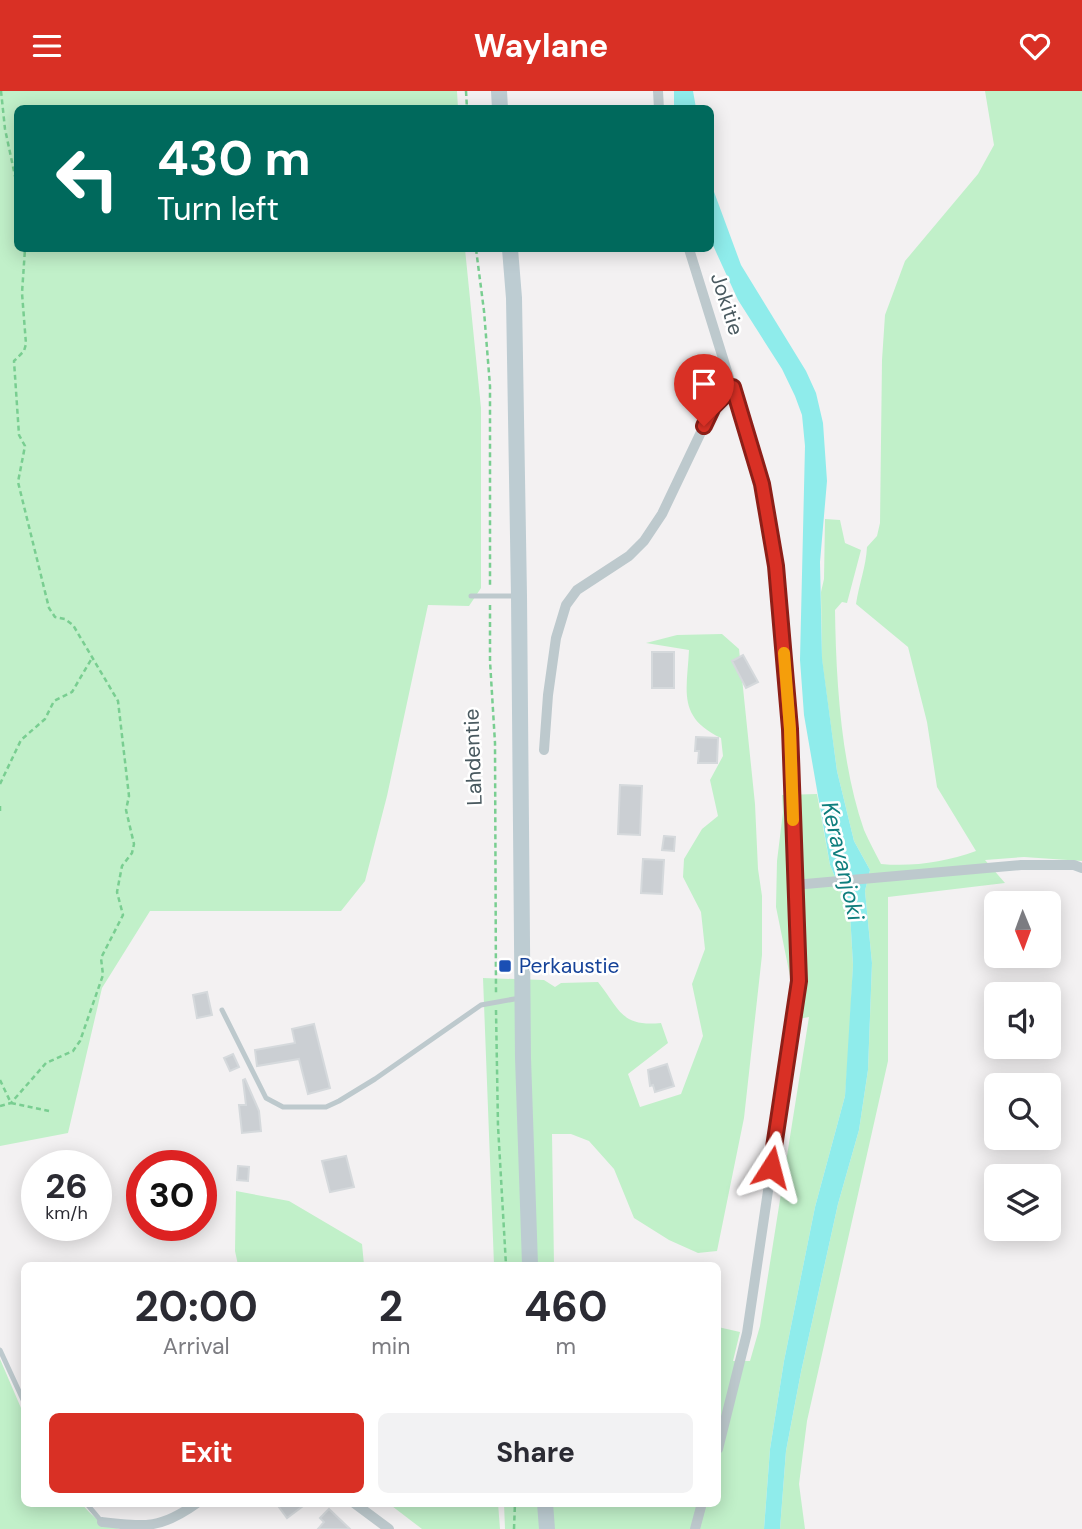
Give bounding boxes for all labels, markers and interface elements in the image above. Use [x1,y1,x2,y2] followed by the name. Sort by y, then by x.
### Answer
[474,25,608,67] text: Waylane
[28,27,66,65] icon: menu
[1016,27,1054,65] icon: heart
[157,126,311,190] text: 430 m
[42,133,133,224] icon: left
[157,188,279,230] text: Turn left
[704,269,750,339] street label: Jokitie
[674,354,734,426] pin
[685,365,723,403] icon: arrive
[457,708,489,806] street label: Lahdentie
[815,798,871,924] water label: Keravanjoki
[984,891,1060,968] north arrow
[984,891,1061,1241] map controls
[519,952,620,980] place label: Perkaustie
[497,958,513,974] marker: Perkaustie
[984,982,1061,1059] button: sound
[984,1073,1061,1150] button: search
[734,1130,808,1204] position arrow
[126,1150,217,1241] speed limit sign: 30
[45,1163,88,1209] text: 26
[984,1164,1061,1241] button: layers
[45,1201,88,1225] text: km/h
[134,1279,258,1334] text: 20:00
[379,1279,403,1334] text: 2
[524,1279,608,1334] text: 460
[163,1331,230,1361] text: Arrival
[371,1331,411,1361] text: min
[556,1331,576,1361] text: m
[49,1413,364,1493] button: Exit
[378,1413,693,1493] button: Share

